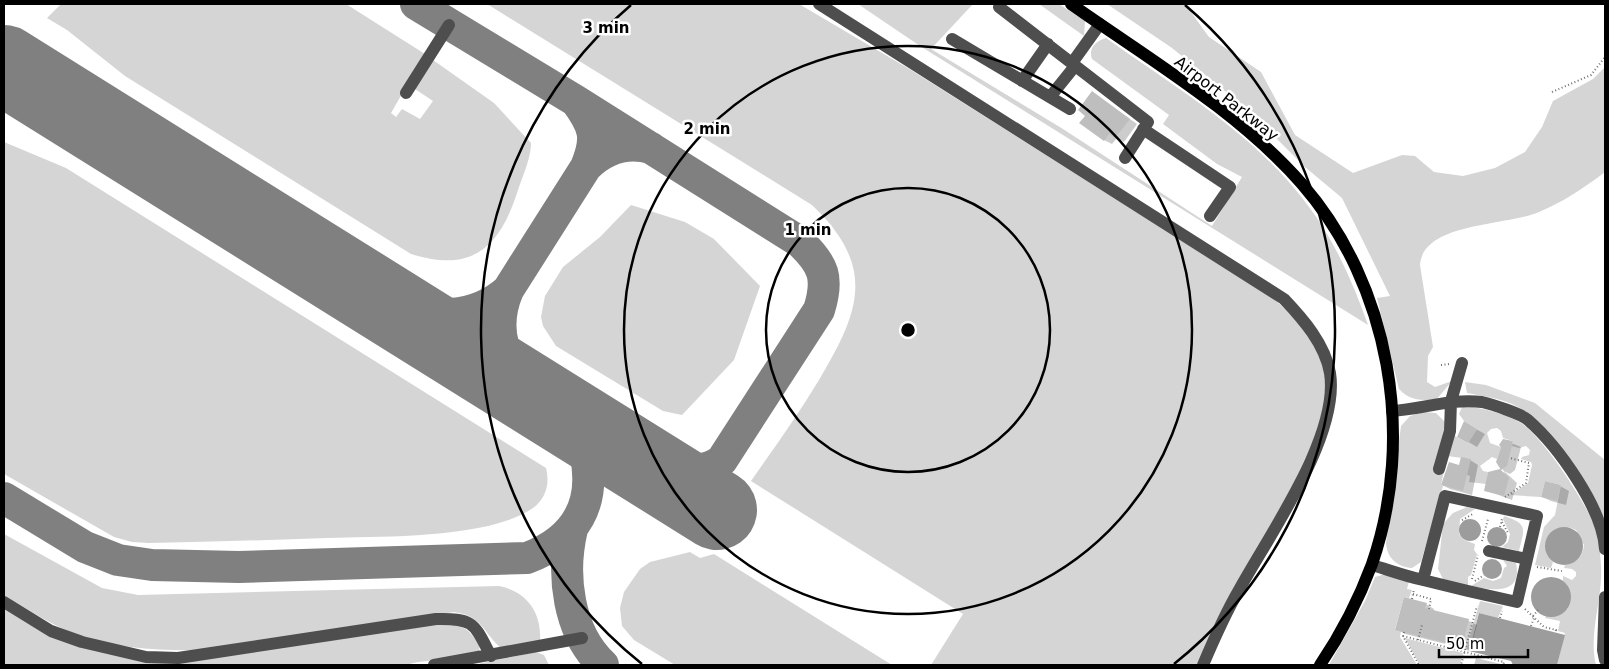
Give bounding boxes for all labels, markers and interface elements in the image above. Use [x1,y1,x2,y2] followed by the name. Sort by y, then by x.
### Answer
[582,19,630,37] text: 3 min
[1171,52,1282,145] street label: Airport Parkway
[683,120,731,138] text: 2 min
[784,221,832,239] text: 1 min
[899,321,917,339] centre of rings
[1439,626,1528,658] scale bar
[1446,635,1484,653] text: 50 m

